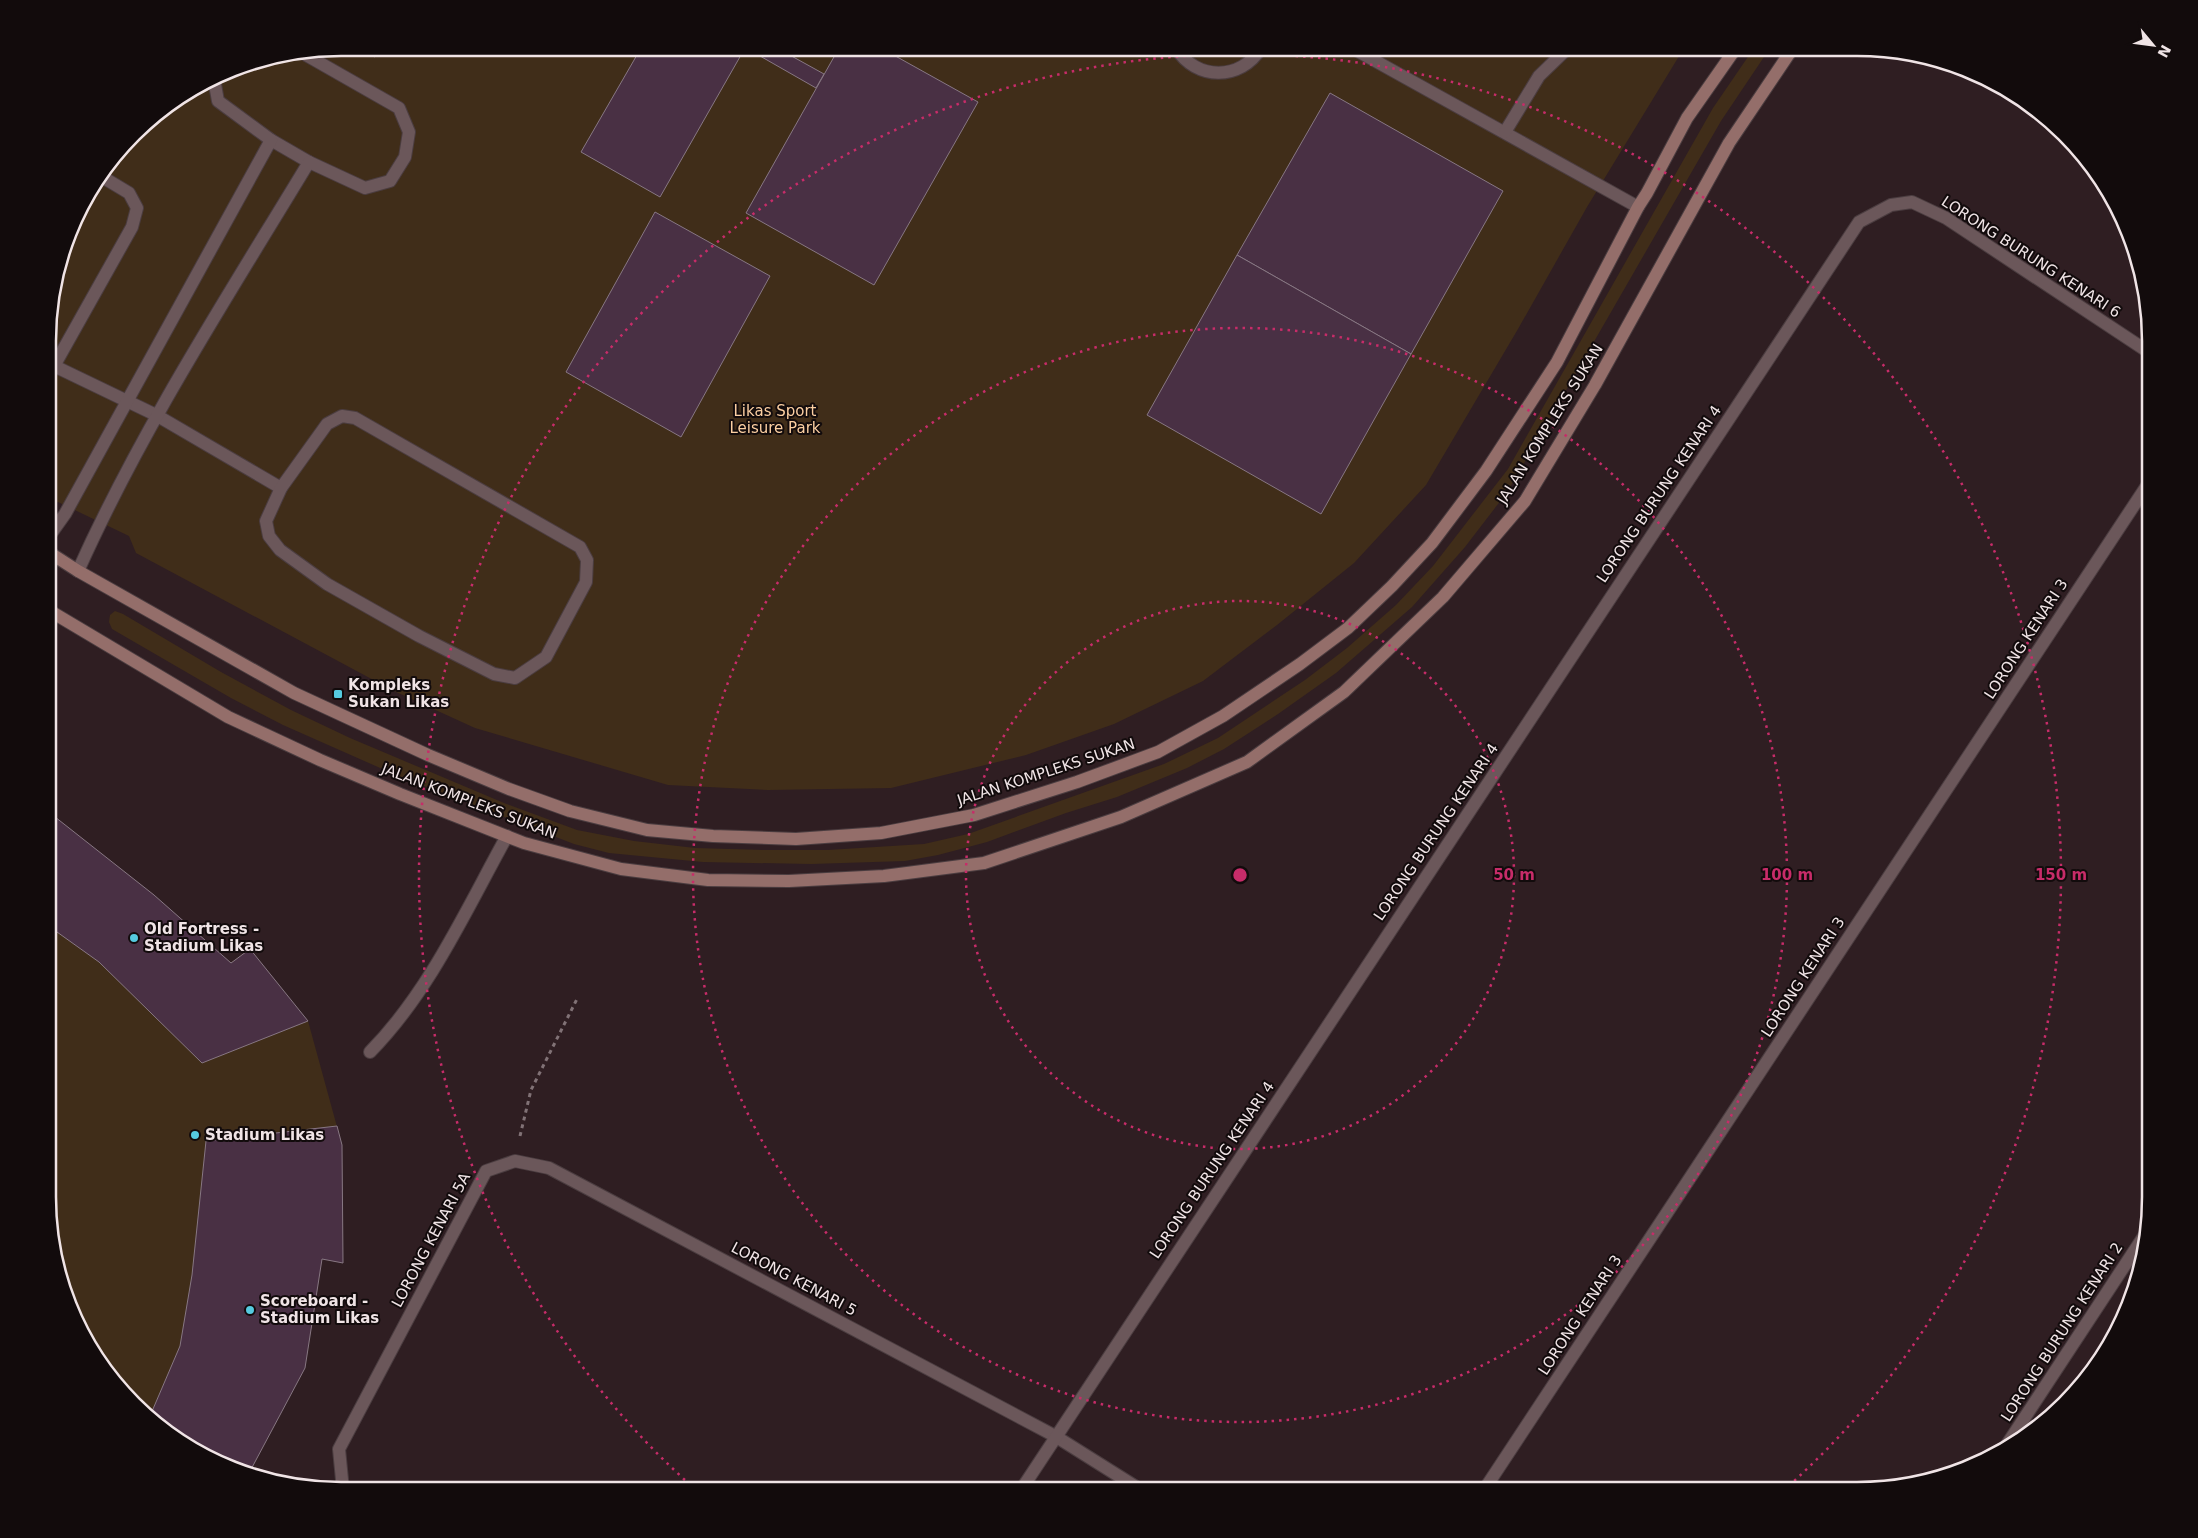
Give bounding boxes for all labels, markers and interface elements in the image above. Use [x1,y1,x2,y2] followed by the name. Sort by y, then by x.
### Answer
[2128,20,2178,70] north arrow
[2155,42,2174,60] text: N
[1938,192,2124,322] street label: LORONG BURUNG KENARI 6
[1493,340,1607,508] street label: JALAN KOMPLEKS SUKAN
[729,402,821,437] park label: Likas Sport Leisure Park
[1593,402,1725,586] street label: LORONG BURUNG KENARI 4
[1980,576,2072,702] street label: LORONG KENARI 3
[348,676,449,711] place label: Kompleks Sukan Likas
[332,688,344,700] marker: Kompleks Sukan Likas
[954,735,1137,810] street label: JALAN KOMPLEKS SUKAN
[1370,740,1502,924] street label: LORONG BURUNG KENARI 4
[378,759,559,843] street label: JALAN KOMPLEKS SUKAN
[1231,866,1249,884] centre of rings
[1493,866,1535,884] text: 50 m
[1761,866,1813,884] text: 100 m
[2035,866,2087,884] text: 150 m
[1757,914,1849,1040] street label: LORONG KENARI 3
[144,920,263,955] place label: Old Fortress - Stadium Likas
[128,932,140,944] marker: Old Fortress - Stadium Likas
[1146,1078,1278,1262] street label: LORONG BURUNG KENARI 4
[205,1126,324,1144] place label: Stadium Likas
[189,1129,201,1141] marker: Stadium Likas
[388,1169,474,1310] street label: LORONG KENARI 5A
[728,1238,860,1320] street label: LORONG KENARI 5
[1997,1239,2127,1425] street label: LORONG BURUNG KENARI 2
[1534,1252,1626,1378] street label: LORONG KENARI 3
[260,1292,379,1327] place label: Scoreboard - Stadium Likas
[244,1304,256,1316] marker: Scoreboard - Stadium Likas

